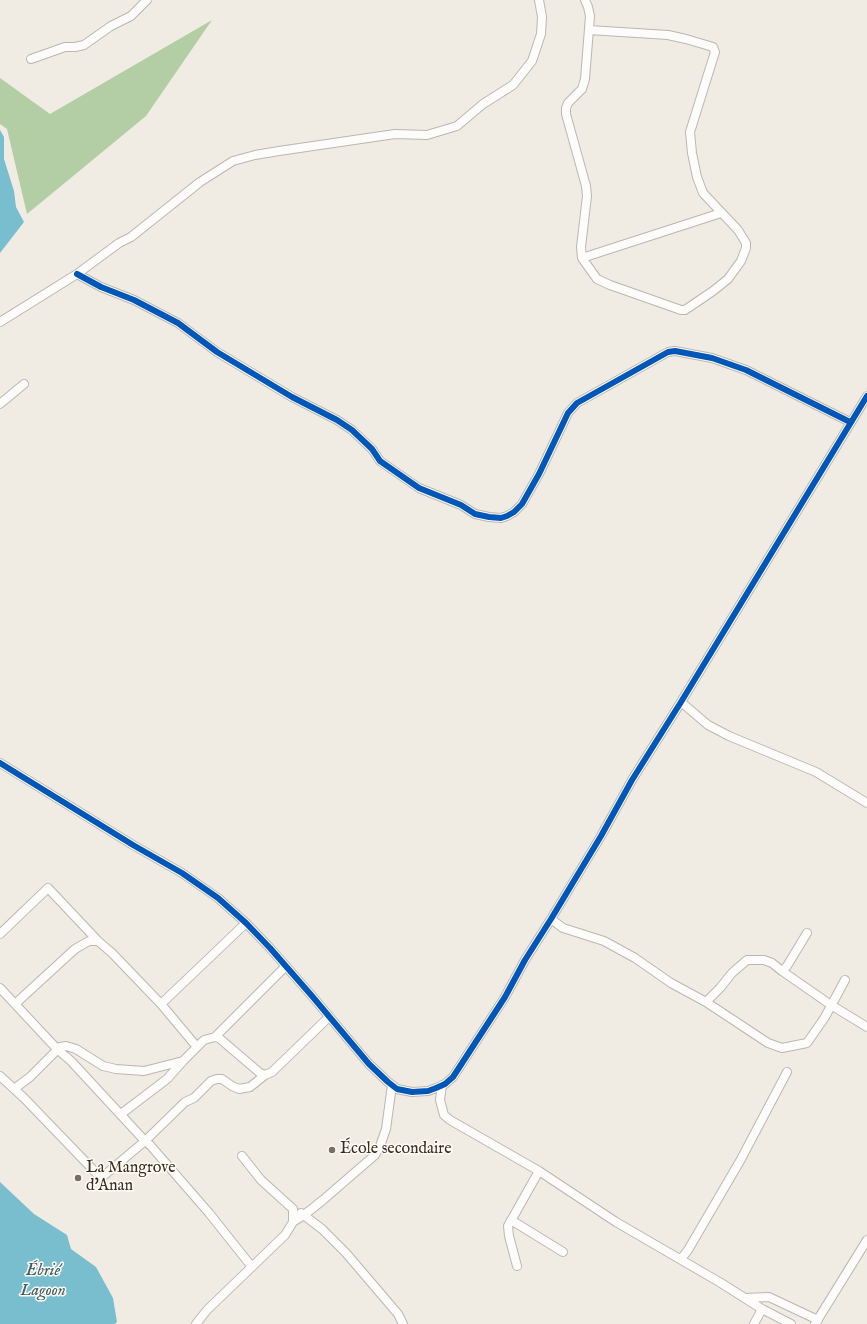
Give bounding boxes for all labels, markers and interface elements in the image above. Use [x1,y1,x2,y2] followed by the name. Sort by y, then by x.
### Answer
[340,1140,452,1160] place label: École secondaire
[327,1145,337,1155] marker: École secondaire
[86,1159,176,1197] place label: La Mangrove d'Anan
[73,1173,83,1183] marker: La Mangrove d'Anan
[20,1262,66,1302] water label: Ébrié Lagoon

